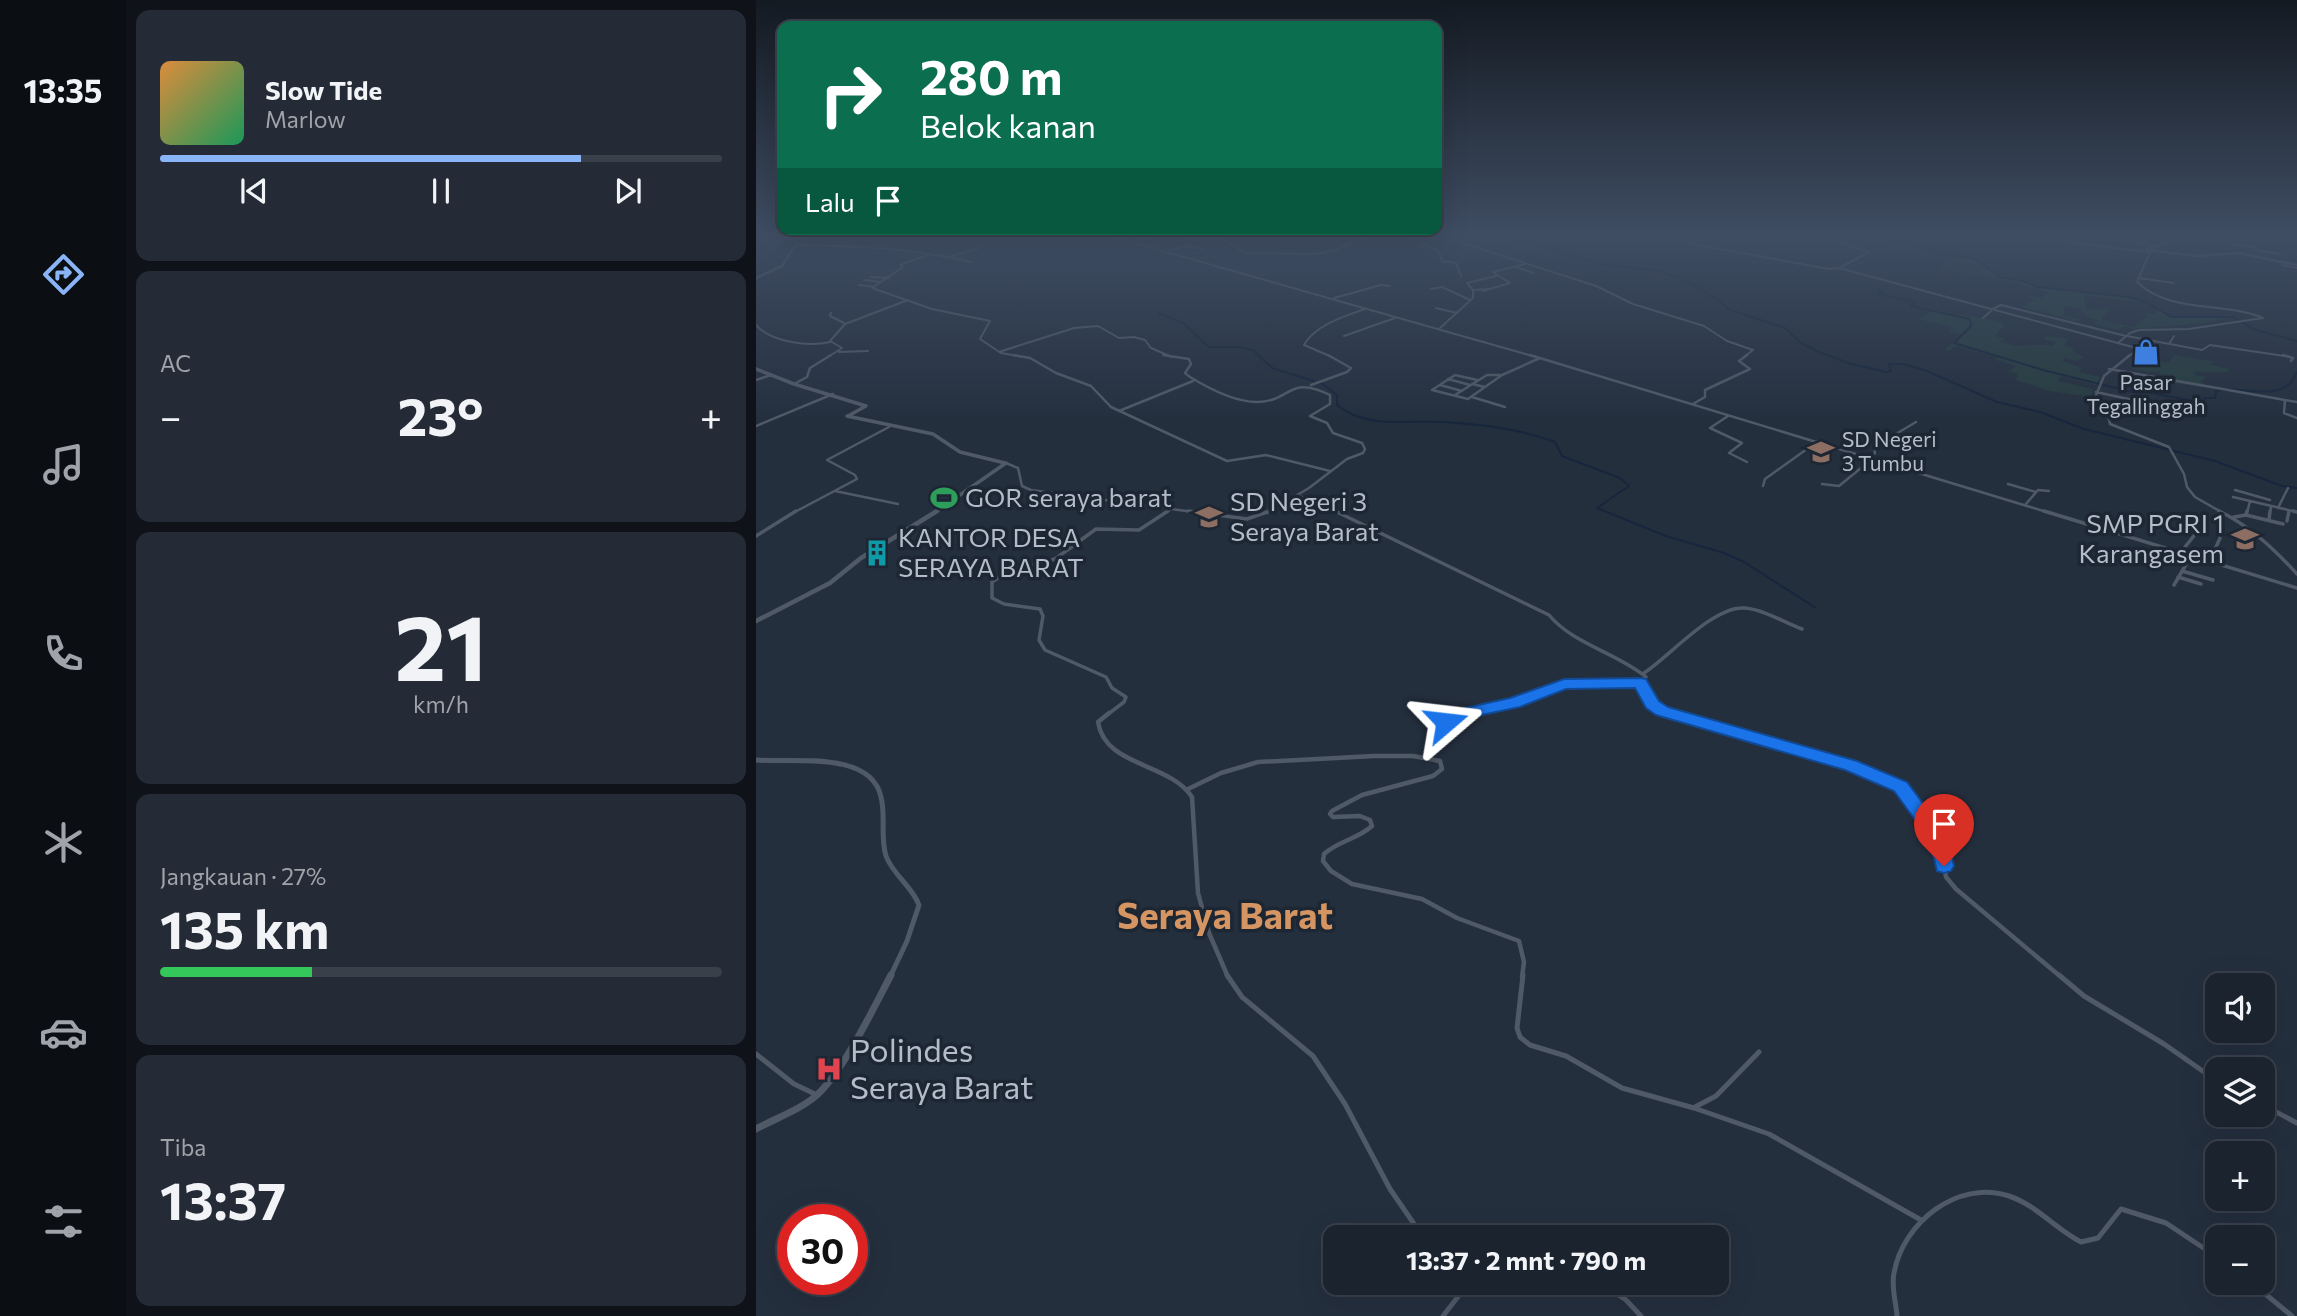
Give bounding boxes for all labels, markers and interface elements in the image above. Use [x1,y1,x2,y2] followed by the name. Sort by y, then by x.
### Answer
[920,45,1063,105] text: 280 m
[805,49,896,140] icon: right
[24,70,102,110] text: 13:35
[265,74,382,105] text: Slow Tide
[265,105,346,133] text: Marlow
[920,105,1096,145] text: Belok kanan
[235,172,273,210] icon: previous
[422,172,460,210] icon: pause
[609,172,647,210] icon: next
[869,182,907,220] icon: arrive
[805,186,855,217] text: Lalu
[39,250,88,299] icon: directions
[2131,337,2161,367] shop icon: Pasar Tegallinggah
[160,349,191,377] text: AC
[2087,369,2205,418] place label: Pasar Tegallinggah
[398,383,484,447] text: 23°
[160,392,182,439] text: −
[700,392,722,439] text: +
[1842,426,1937,475] place label: SD Negeri 3 Tumbu
[1806,437,1836,467] school or university icon: SD Negeri 3 Tumbu
[39,440,88,489] icon: music
[965,481,1172,512] place label: GOR seraya barat
[929,483,959,513] sports icon: GOR seraya barat
[1230,485,1379,546] place label: SD Negeri 3 Seraya Barat
[1194,502,1224,532] school or university icon: SD Negeri 3 Seraya Barat
[2079,507,2224,568] place label: SMP PGRI 1 Karangasem
[898,521,1084,582] place label: KANTOR DESA SERAYA BARAT
[2230,524,2260,554] school or university icon: SMP PGRI 1 Karangasem
[862,538,892,568] building icon: KANTOR DESA SERAYA BARAT
[395,588,487,700] text: 21
[39,629,88,678] icon: phone
[1409,685,1483,759] position arrow
[413,690,469,718] text: km/h
[1914,794,1974,866] pin
[1925,805,1963,843] icon: arrive
[39,818,88,867] icon: climate
[160,862,326,890] text: Jangkauan · 27%
[1117,891,1333,937] district label: Seraya Barat
[160,896,329,960] text: 135 km
[2205,973,2275,1295] map controls
[2205,973,2275,1043] button: sound
[39,1008,88,1057] icon: car
[850,1029,1033,1106] place label: Polindes Seraya Barat
[814,1054,844,1084] hospital icon: Polindes Seraya Barat
[2205,1057,2275,1127] button: layers
[160,1133,206,1161] text: Tiba
[2205,1141,2275,1211] button: +
[160,1167,286,1231] text: 13:37
[39,1197,88,1246] icon: filters
[777,1204,868,1295] speed limit sign: 30
[2205,1225,2275,1295] button: −
[1406,1244,1646,1275] text: 13:37 · 2 mnt · 790 m

